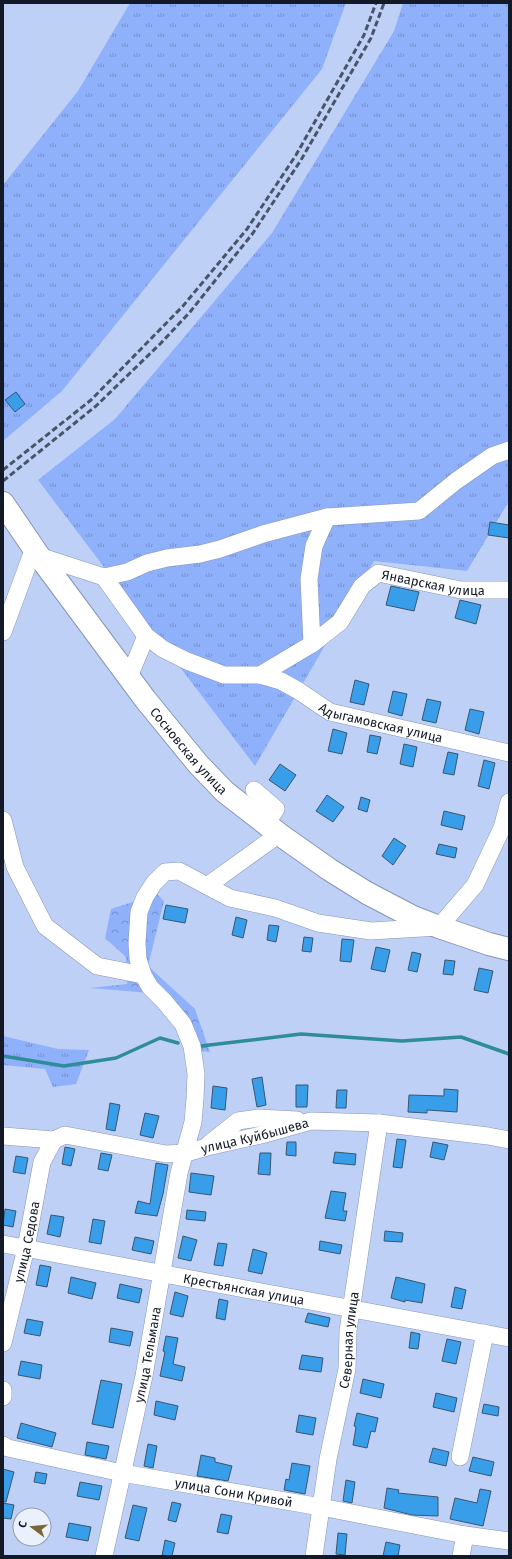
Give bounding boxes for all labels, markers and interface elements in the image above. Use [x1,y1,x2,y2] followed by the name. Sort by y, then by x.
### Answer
[380,566,485,598] street label: Январская улица
[316,699,444,745] street label: Адыгамовская улица
[147,704,231,797] street label: Сосновская улица
[199,1115,310,1156] street label: улица Куйбышева
[10,1200,42,1284] street label: улица Седова
[182,1270,306,1307] street label: Крестьянская улица
[336,1290,361,1390] street label: Северная улица
[131,1305,163,1404] street label: улица Тельмана
[174,1475,294,1510] street label: улица Сони Кривой
[12,1507,52,1547] north arrow
[16,1519,30,1529] text: С

